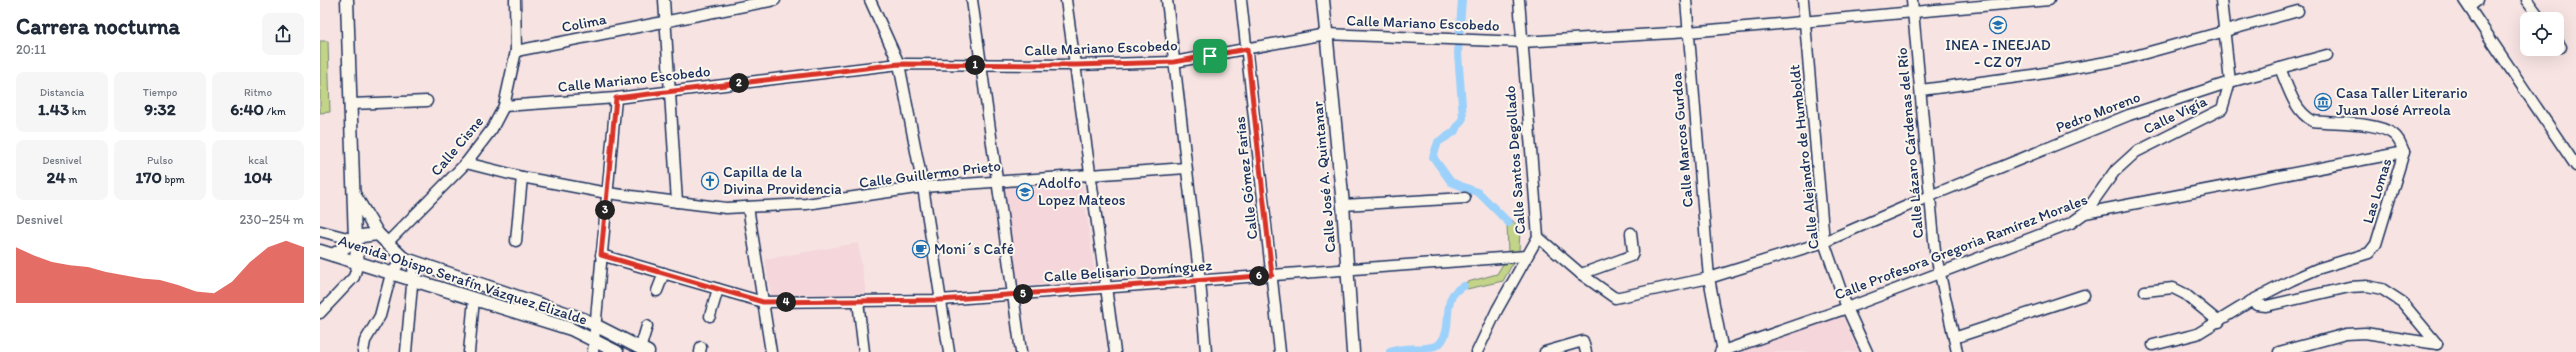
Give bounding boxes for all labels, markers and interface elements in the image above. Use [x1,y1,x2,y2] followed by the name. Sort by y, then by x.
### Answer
[560,10,608,36] street label: Colima
[1346,11,1500,35] street label: Calle Mariano Escobedo
[2520,12,2564,56] map controls
[2520,12,2564,56] button: locate
[16,13,180,40] text: Carrera nocturna
[262,13,304,55] button: share
[1988,15,2008,35] school or university icon: INEA - INEEJAD - CZ 07
[1024,36,1178,60] street label: Calle Mariano Escobedo
[1945,36,2051,71] place label: INEA - INEEJAD - CZ 07
[1193,39,1227,73] pin
[16,42,46,57] text: 20:11
[1199,45,1221,67] icon: arrive
[1893,47,1927,239] street label: Calle Lázaro Cárdenas del Río
[965,55,985,75] pin: 1
[972,58,978,71] text: 1
[557,62,711,96] street label: Calle Mariano Escobedo
[1785,63,1823,250] street label: Calle Alejandro de Humboldt
[1667,72,1697,208] street label: Calle Marcos Gurdoa
[729,73,749,93] pin: 2
[736,76,742,89] text: 2
[2336,84,2468,119] place label: Casa Taller Literario Juan José Arreola
[1501,85,1529,235] street label: Calle Santos Degollado
[40,86,84,99] text: Distancia
[143,86,177,99] text: Tiempo
[244,86,272,99] text: Ritmo
[2053,88,2143,136] street label: Pedro Moreno
[2140,92,2210,138] street label: Calle Vigía
[2313,92,2333,112] museum icon: Casa Taller Literario Juan José Arreola
[38,99,69,119] text: 1.43
[144,99,176,119] text: 9:32
[230,99,264,119] text: 6:40
[1308,100,1340,254] street label: Calle José A. Quintanar
[69,105,86,118] text: km
[264,105,286,118] text: /km
[427,113,487,179] street label: Calle Cisne
[1231,115,1261,240] street label: Calle Gómez Farías
[42,154,82,167] text: Desnivel
[147,154,173,167] text: Pulso
[248,154,268,167] text: kcal
[858,156,1002,192] street label: Calle Guillermo Prieto
[2359,156,2396,226] street label: Las Lomas
[723,163,842,198] place label: Capilla de la Divina Providencia
[47,167,66,187] text: 24
[135,167,162,187] text: 170
[244,167,272,187] text: 104
[700,171,720,191] church icon: Capilla de la Divina Providencia
[66,173,77,186] text: m
[162,173,185,186] text: bpm
[1038,174,1126,209] place label: Adolfo Lopez Mateos
[1015,182,1035,202] school or university icon: Adolfo Lopez Mateos
[1832,190,2090,304] street label: Calle Profesora Gregoria Ramírez Morales
[595,200,615,220] pin: 3
[602,203,608,216] text: 3
[16,212,63,227] text: Desnivel
[239,212,304,227] text: 230–254 m
[336,231,590,329] street label: Avenida Obispo Serafín Vázquez Elizalde
[911,239,931,259] cafe icon: Moni´s Café
[934,240,1014,258] place label: Moni´s Café
[1043,256,1213,286] street label: Calle Belisario Domínguez
[1249,266,1269,286] pin: 6
[1256,269,1262,282] text: 6
[1013,284,1033,304] pin: 5
[1020,287,1026,300] text: 5
[776,292,796,312] pin: 4
[783,295,789,308] text: 4

